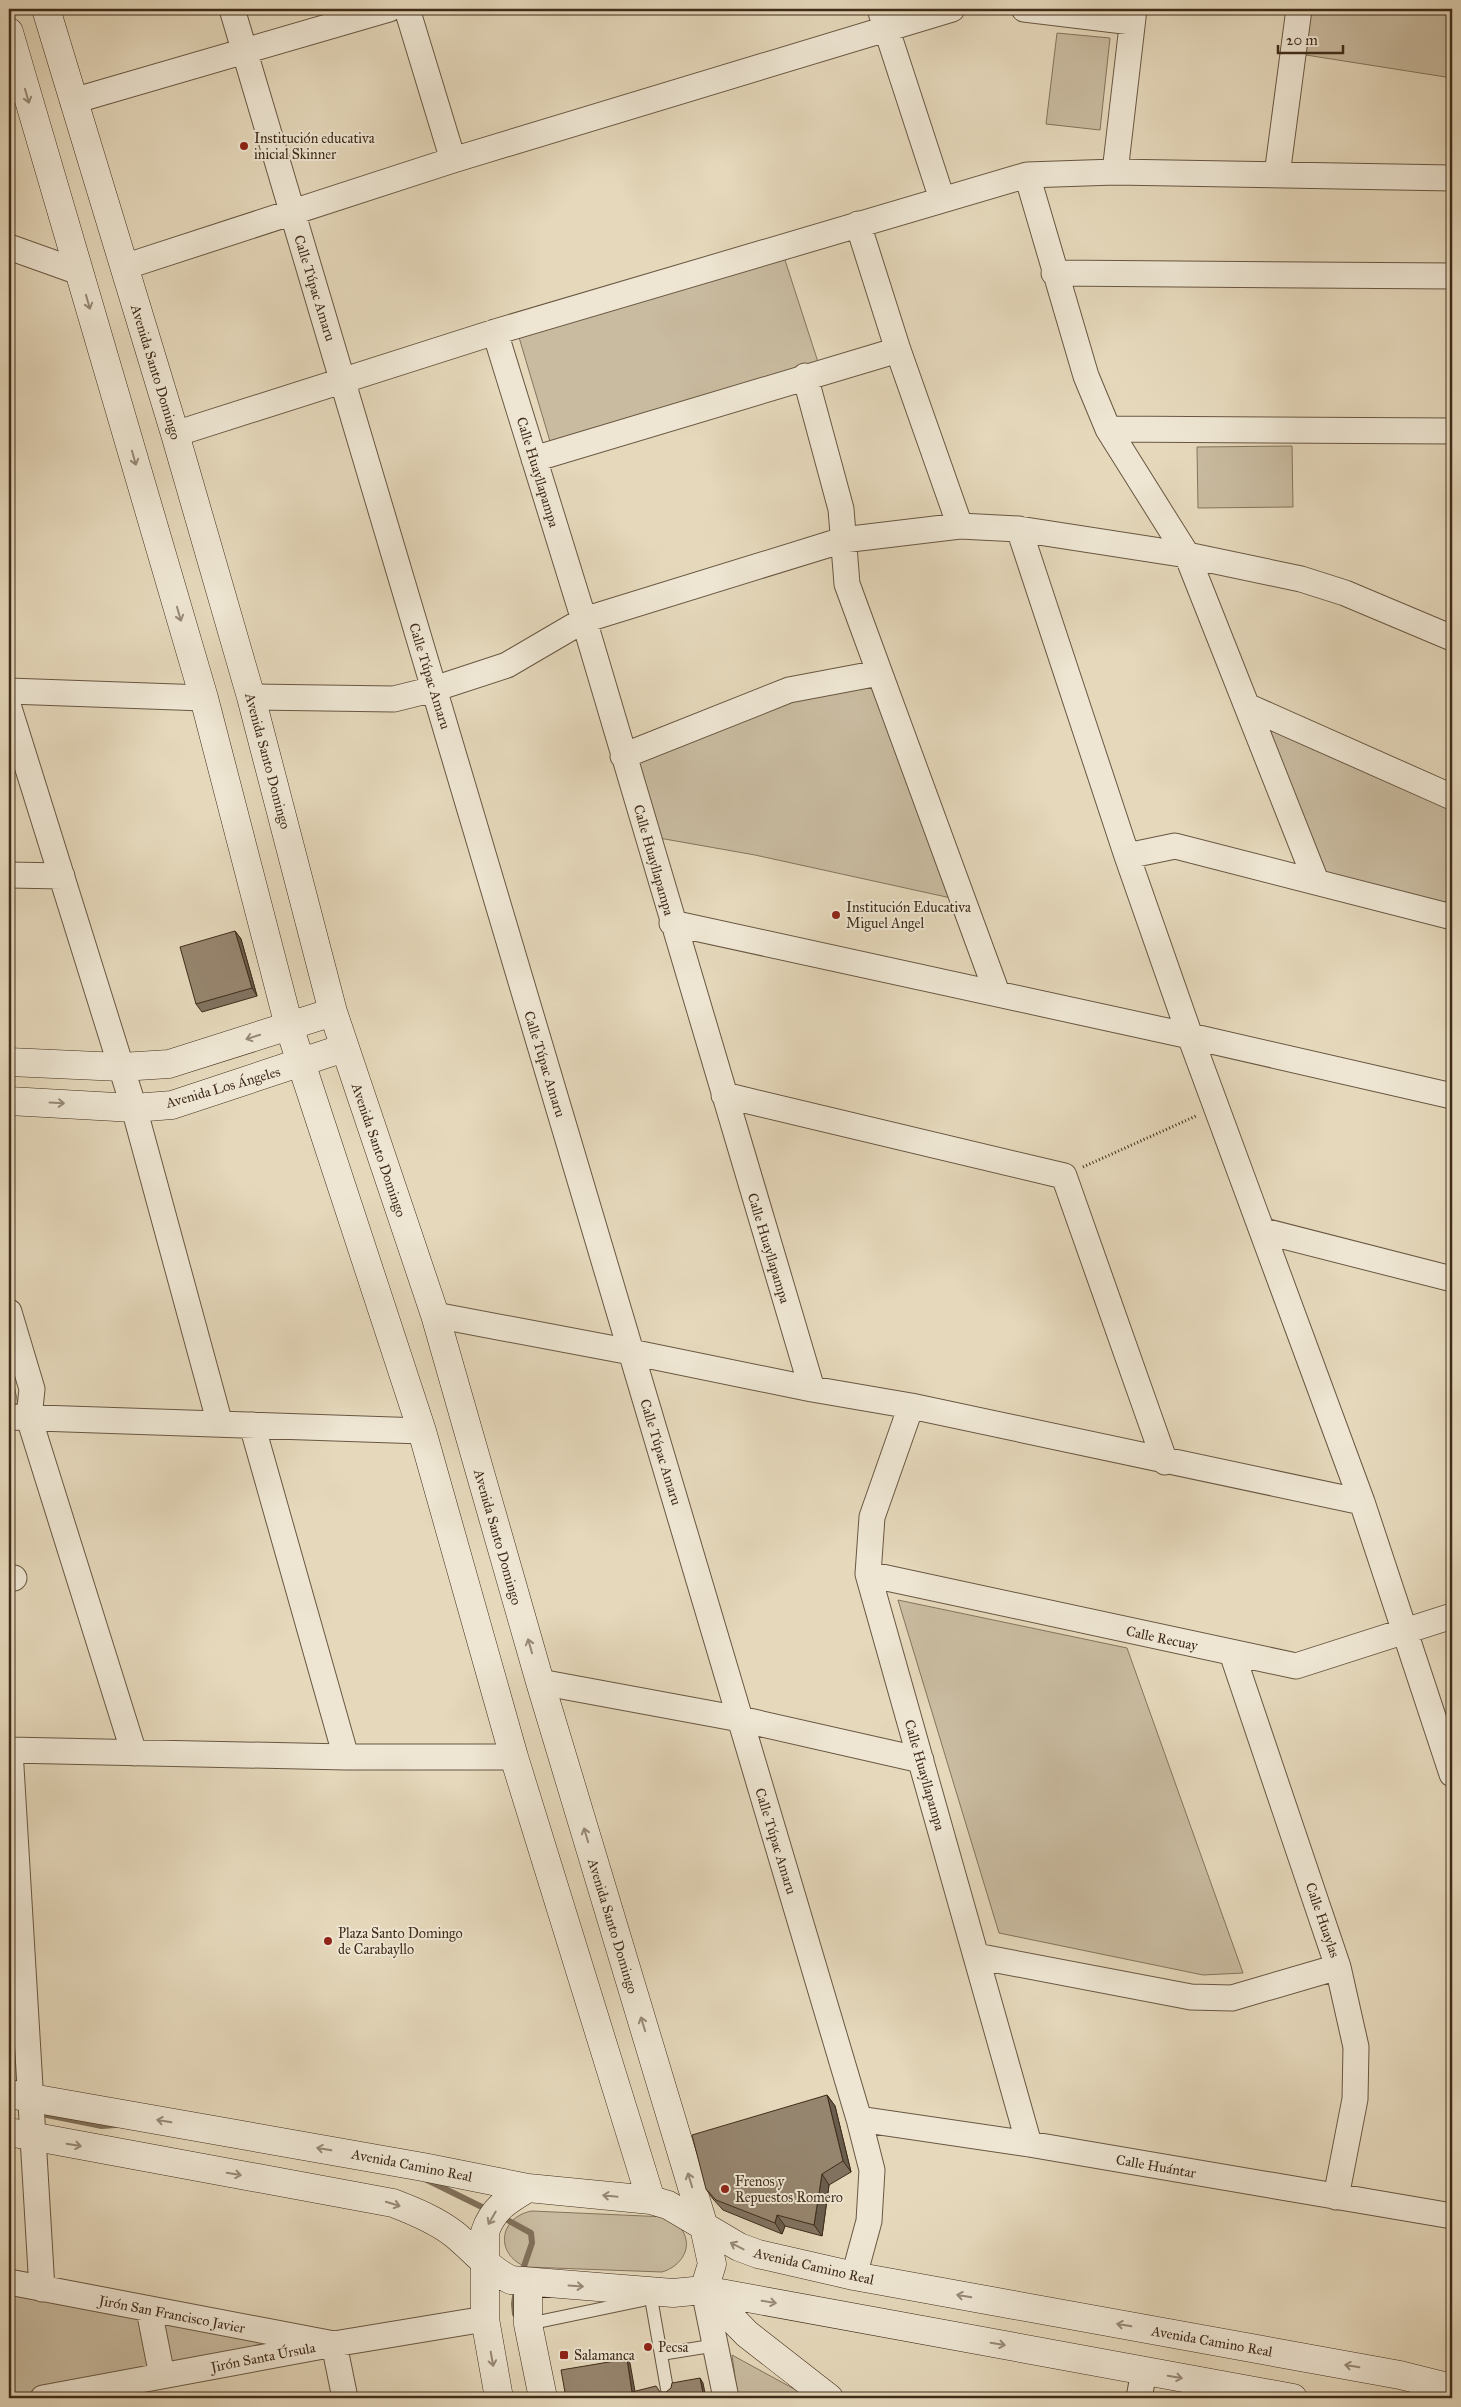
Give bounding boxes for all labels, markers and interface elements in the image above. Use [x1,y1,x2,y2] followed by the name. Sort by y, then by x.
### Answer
[1278,22,1344,54] scale bar
[1286,31,1318,49] text: 20 m
[23,88,33,104] one-way arrow
[254,130,375,163] place label: Institución educativa inicial Skinner
[238,140,250,152] marker: Institución educativa inicial Skinner
[290,233,339,344] street label: Calle Túpac Amaru
[84,294,94,310] one-way arrow
[127,302,184,442] street label: Avenida Santo Domingo
[513,415,562,529] street label: Calle Huayllapampa
[129,450,139,466] one-way arrow
[175,606,185,622] one-way arrow
[405,621,454,732] street label: Calle Túpac Amaru
[241,690,294,831] street label: Avenida Santo Domingo
[630,803,678,918] street label: Calle Huayllapampa
[846,899,971,932] place label: Institución Educativa Miguel Angel
[830,909,842,921] marker: Institución Educativa Miguel Angel
[520,1009,569,1120] street label: Calle Túpac Amaru
[246,1033,262,1043] one-way arrow
[162,1061,282,1112] street label: Avenida Los Ángeles
[347,1080,409,1219] street label: Avenida Santo Domingo
[49,1099,65,1108] one-way arrow
[744,1191,793,1305] street label: Calle Huayllapampa
[636,1397,685,1508] street label: Calle Túpac Amaru
[470,1466,525,1607] street label: Avenida Santo Domingo
[1124,1623,1200,1654] street label: Calle Recuay
[524,1638,534,1654] one-way arrow
[901,1718,949,1833] street label: Calle Huayllapampa
[751,1786,800,1897] street label: Calle Túpac Amaru
[580,1828,590,1844] one-way arrow
[584,1856,641,1996] street label: Avenida Santo Domingo
[1302,1880,1343,1960] street label: Calle Huaylas
[338,1925,463,1958] place label: Plaza Santo Domingo de Carabayllo
[322,1935,334,1947] marker: Plaza Santo Domingo de Carabayllo
[637,2017,647,2033] one-way arrow
[156,2116,172,2126] one-way arrow
[65,2140,81,2150] one-way arrow
[316,2144,332,2154] one-way arrow
[349,2145,474,2186] street label: Avenida Camino Real
[1115,2151,1198,2182] street label: Calle Huántar
[225,2169,241,2179] one-way arrow
[684,2172,694,2188] one-way arrow
[735,2173,843,2206] place label: Frenos y Repuestos Romero
[719,2183,731,2195] marker: Frenos y Repuestos Romero
[602,2191,618,2201] one-way arrow
[385,2200,401,2210] one-way arrow
[486,2210,496,2224] one-way arrow
[730,2241,745,2250] one-way arrow
[751,2244,876,2289] street label: Avenida Camino Real
[568,2281,584,2291] one-way arrow
[956,2291,972,2300] one-way arrow
[95,2292,247,2338] street label: Jirón San Francisco Javier
[761,2297,777,2307] one-way arrow
[1116,2319,1132,2329] one-way arrow
[1149,2322,1274,2361] street label: Avenida Camino Real
[207,2337,317,2377] street label: Jirón Santa Úrsula
[658,2339,689,2356] place label: Pecsa
[990,2340,1006,2349] one-way arrow
[642,2341,654,2353] marker: Pecsa
[574,2347,635,2364] place label: Salamanca
[558,2349,570,2361] marker: Salamanca
[488,2350,497,2366] one-way arrow
[1345,2361,1361,2371] one-way arrow
[1167,2372,1183,2382] one-way arrow

